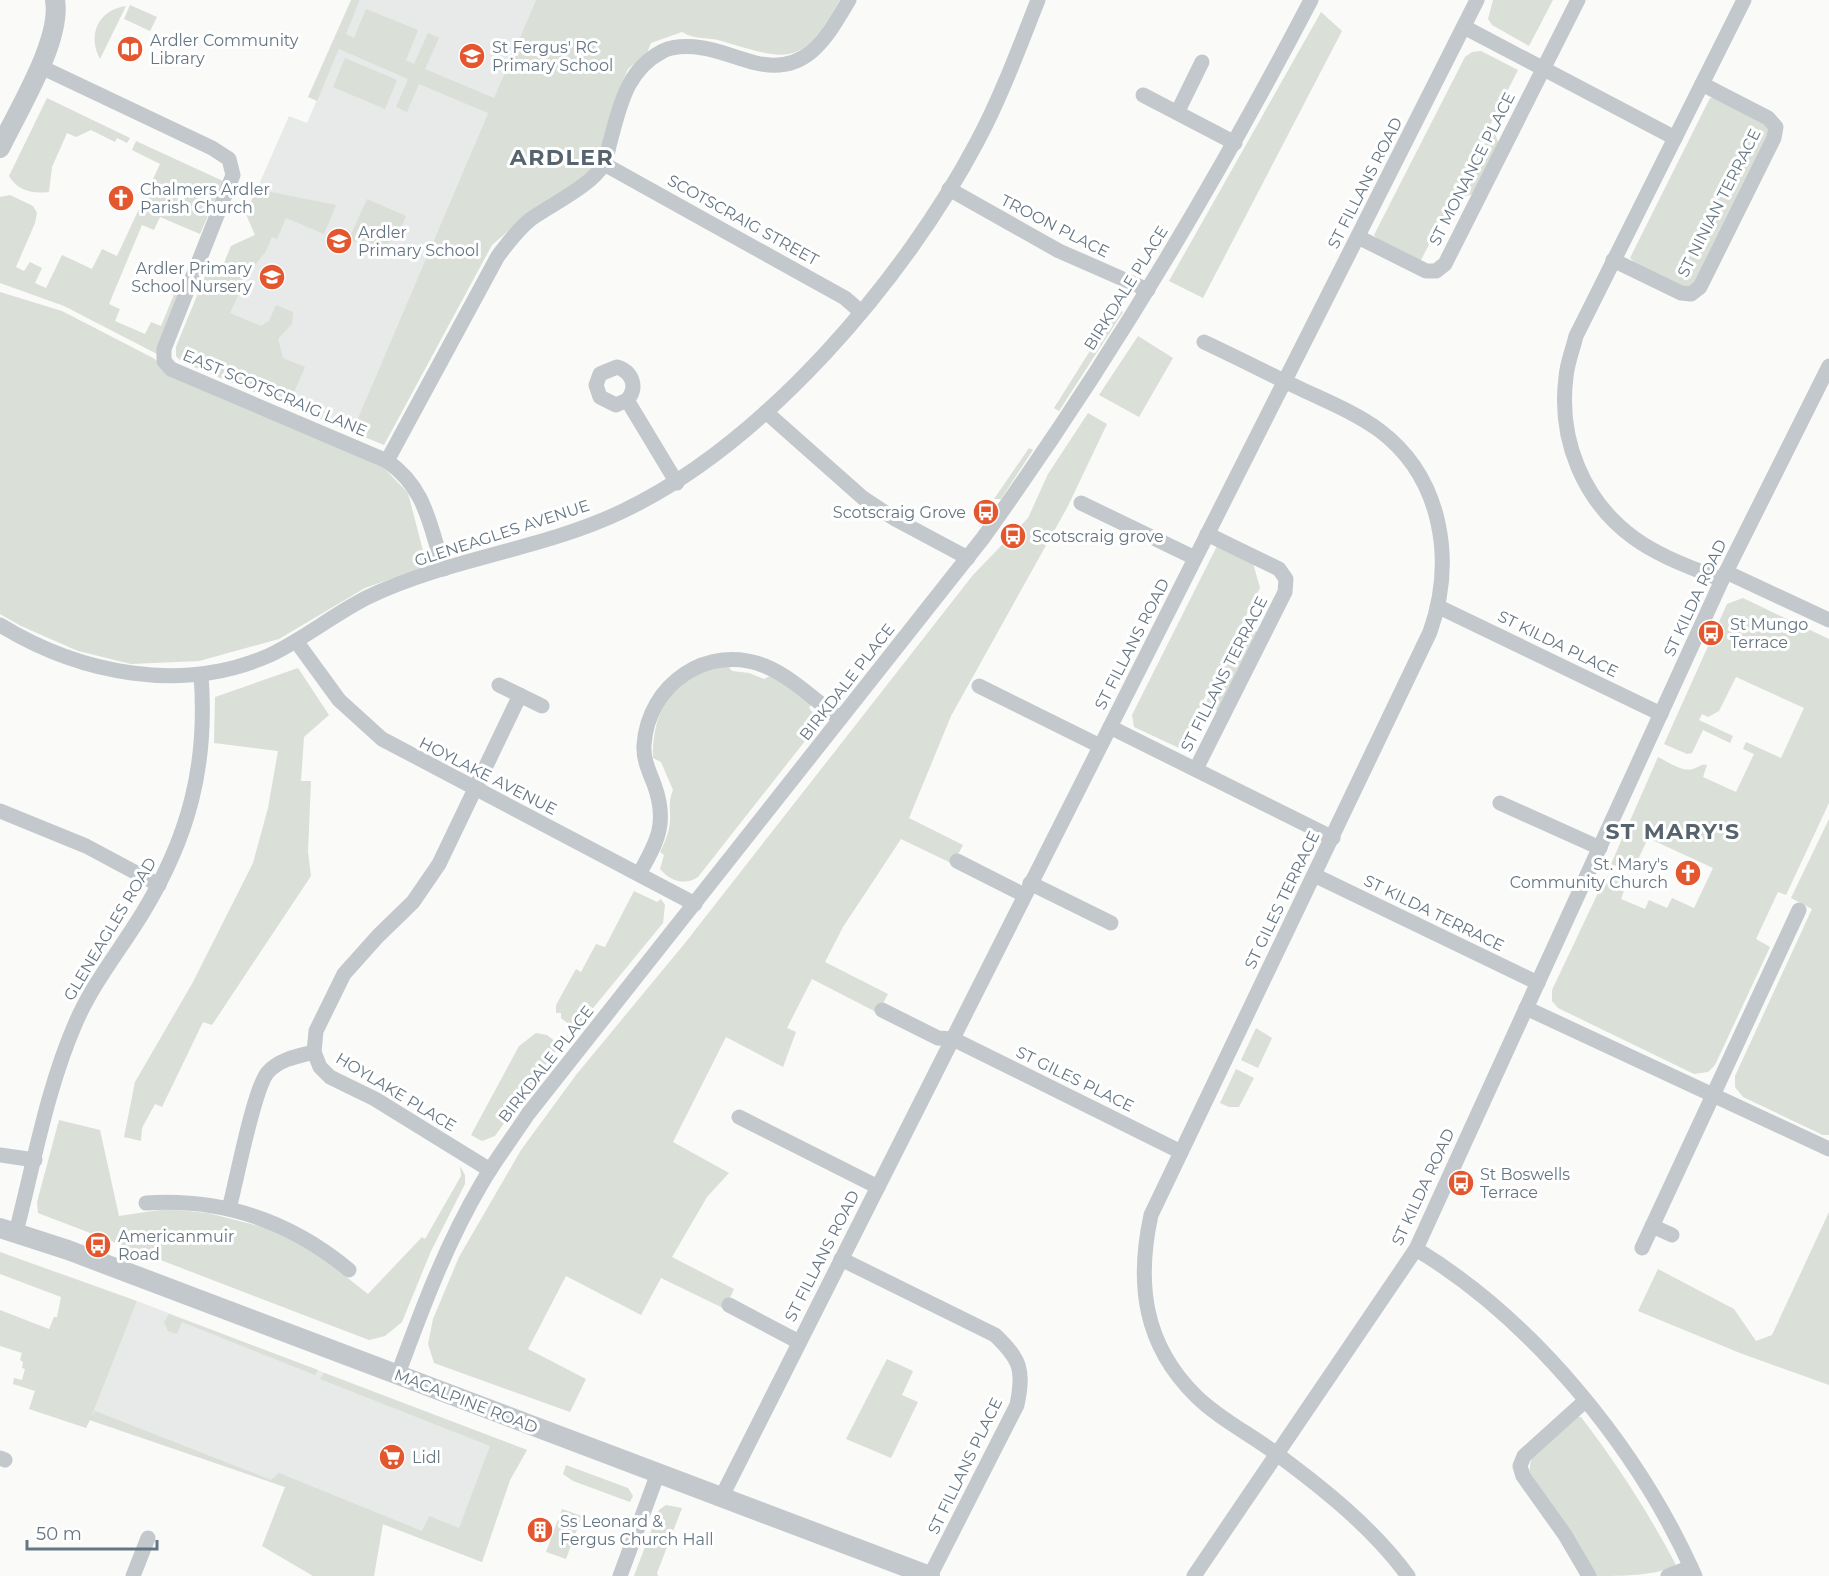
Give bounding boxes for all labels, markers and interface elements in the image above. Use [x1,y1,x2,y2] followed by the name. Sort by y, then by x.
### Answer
[150,31,299,68] place label: Ardler Community Library
[115,34,145,64] library icon: Ardler Community Library
[492,38,613,75] place label: St Fergus' RC Primary School
[457,41,487,71] school or university icon: St Fergus' RC Primary School
[1425,89,1519,249] street label: ST MONANCE PLACE
[1324,114,1406,252] street label: ST FILLANS ROAD
[1673,126,1765,280] street label: ST NINIAN TERRACE
[509,144,614,171] district label: ARDLER
[664,171,822,270] street label: SCOTSCRAIG STREET
[140,180,270,217] place label: Chalmers Ardler Parish Church
[106,183,136,213] church icon: Chalmers Ardler Parish Church
[998,191,1112,261] street label: TROON PLACE
[1080,222,1172,354] street label: BIRKDALE PLACE
[358,223,479,260] place label: Ardler Primary School
[324,226,354,256] school or university icon: Ardler Primary School
[131,259,252,296] place label: Ardler Primary School Nursery
[257,262,287,292] school or university icon: Ardler Primary School Nursery
[180,346,370,440] street label: EAST SCOTSCRAIG LANE
[412,496,592,570] street label: GLENEAGLES AVENUE
[971,497,1001,527] bus stop icon: Scotscraig Grove
[833,503,966,522] place label: Scotscraig Grove
[998,521,1028,551] bus stop icon: Scotscraig grove
[1032,527,1164,546] place label: Scotscraig grove
[1660,536,1730,660] street label: ST KILDA ROAD
[1091,575,1173,713] street label: ST FILLANS ROAD
[1177,593,1271,755] street label: ST FILLANS TERRACE
[1495,607,1621,681] street label: ST KILDA PLACE
[1730,615,1808,652] place label: St Mungo Terrace
[1696,618,1726,648] bus stop icon: St Mungo Terrace
[796,620,898,744] street label: BIRKDALE PLACE
[416,733,560,819] street label: HOYLAKE AVENUE
[1606,818,1740,845] district label: ST MARY'S
[1240,828,1324,972] street label: ST GILES TERRACE
[60,854,160,1004] street label: GLENEAGLES ROAD
[1510,855,1668,892] place label: St. Mary's Community Church
[1673,858,1703,888] church icon: St. Mary's Community Church
[1361,871,1507,955] street label: ST KILDA TERRACE
[495,1002,597,1126] street label: BIRKDALE PLACE
[1013,1042,1137,1116] street label: ST GILES PLACE
[332,1049,460,1135] street label: HOYLAKE PLACE
[1388,1125,1458,1249] street label: ST KILDA ROAD
[1480,1165,1570,1202] place label: St Boswells Terrace
[1446,1168,1476,1198] bus stop icon: St Boswells Terrace
[781,1187,863,1325] street label: ST FILLANS ROAD
[118,1227,234,1264] place label: Americanmuir Road
[83,1230,113,1260] bus stop icon: Americanmuir Road
[392,1365,540,1437] street label: MACALPINE ROAD
[924,1395,1006,1537] street label: ST FILLANS PLACE
[377,1442,407,1472] supermarket icon: Lidl
[412,1448,441,1467] place label: Lidl
[560,1512,714,1549] place label: Ss Leonard & Fergus Church Hall
[27,1513,158,1551] scale bar
[525,1515,555,1545] building icon: Ss Leonard & Fergus Church Hall
[36,1523,82,1545] text: 50 m

